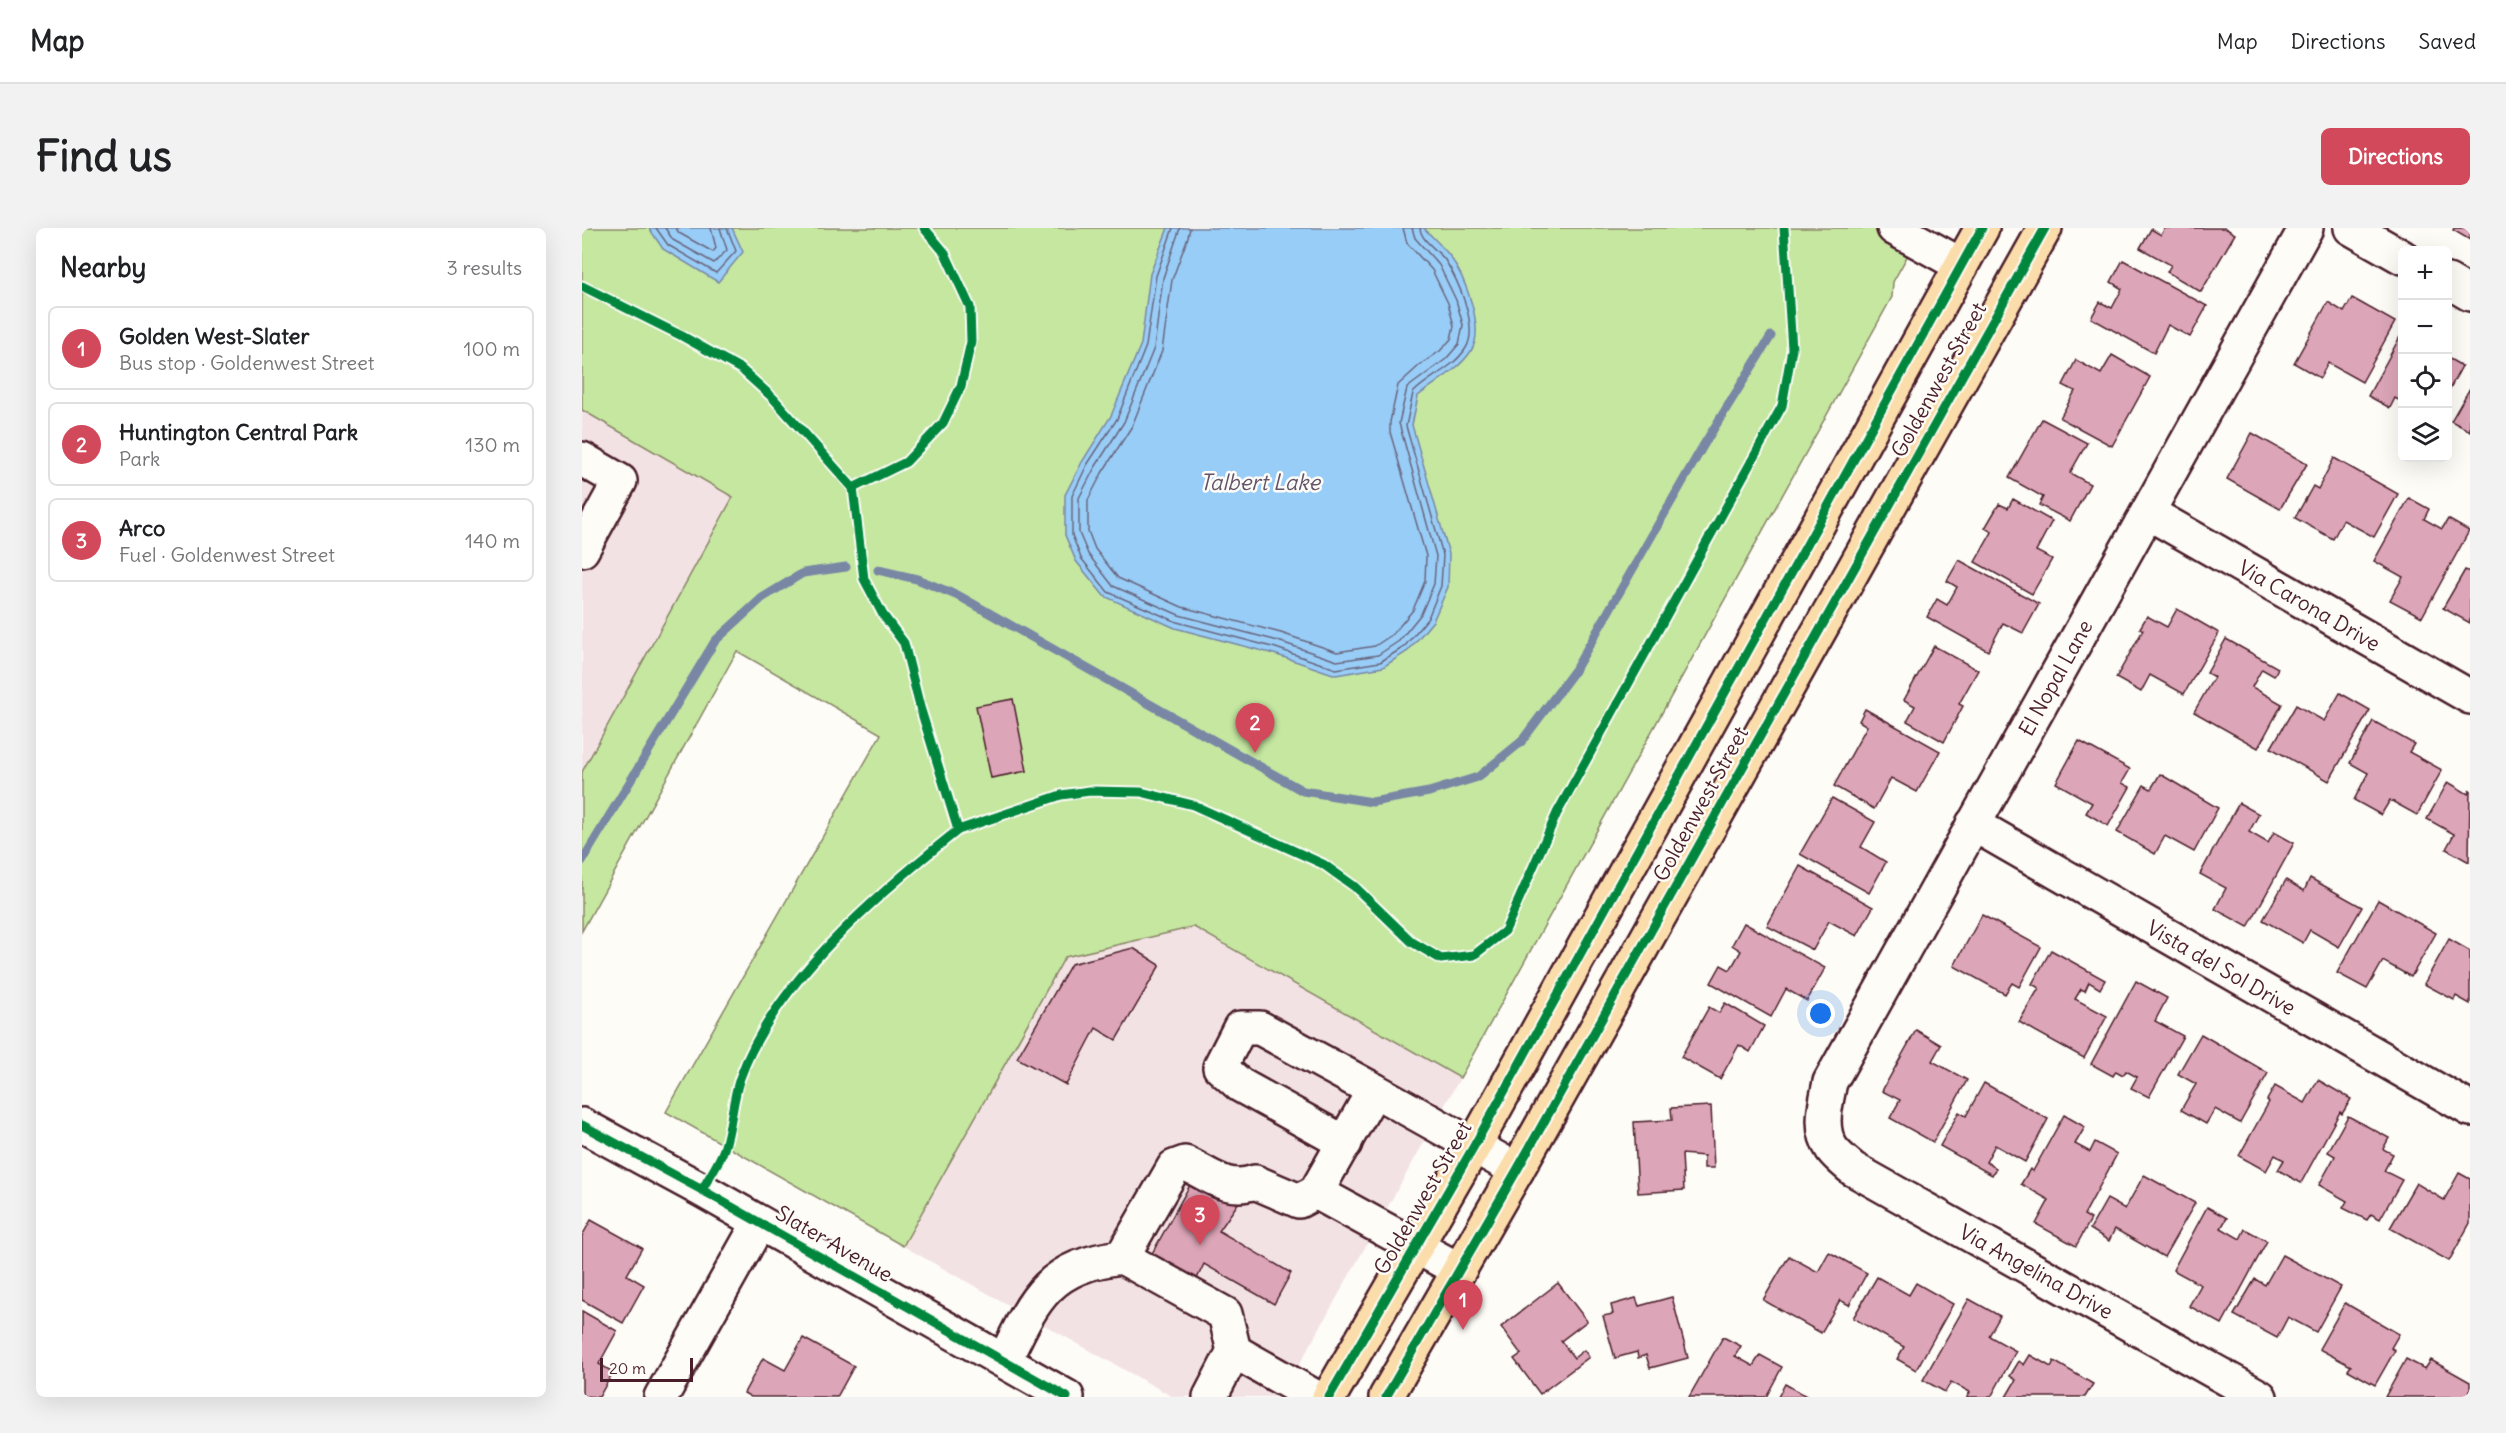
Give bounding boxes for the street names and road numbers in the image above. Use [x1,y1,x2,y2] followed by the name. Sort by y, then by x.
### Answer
[1885,298,1992,462] street label: Goldenwest Street
[2233,554,2385,657] street label: Via Carona Drive
[2013,615,2099,741] street label: El Nopal Lane
[1647,722,1754,886] street label: Goldenwest Street
[2142,914,2301,1021] street label: Vista del Sol Drive
[1368,1116,1477,1279] street label: Goldenwest Street
[771,1199,898,1288] street label: Slater Avenue
[1955,1218,2118,1325] street label: Via Angelina Drive

